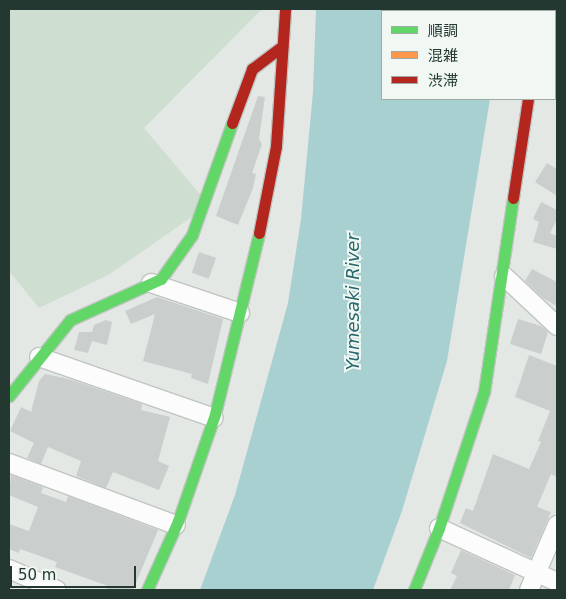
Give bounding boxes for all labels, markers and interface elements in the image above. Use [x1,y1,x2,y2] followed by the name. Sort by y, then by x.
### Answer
[381,10,556,100] legend
[428,22,458,40] text: 順調
[428,47,458,65] text: 混雑
[428,72,458,90] text: 渋滞
[342,233,364,371] water label: Yumesaki River
[12,556,139,588] scale bar
[18,566,56,584] text: 50 m

